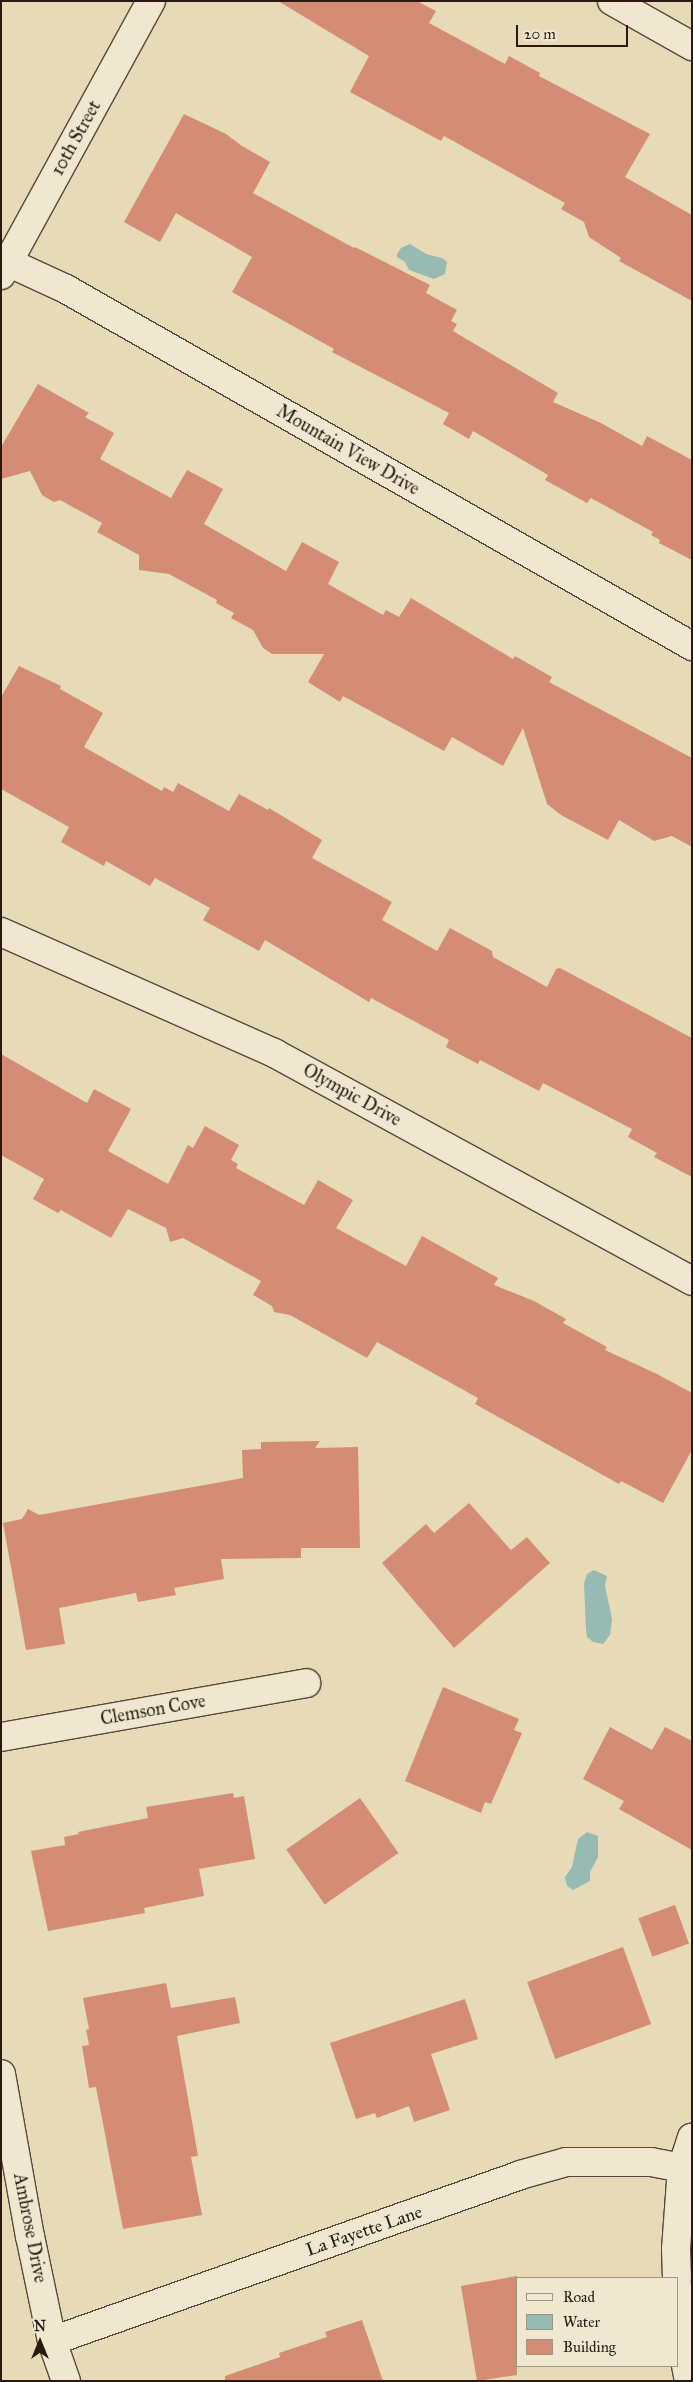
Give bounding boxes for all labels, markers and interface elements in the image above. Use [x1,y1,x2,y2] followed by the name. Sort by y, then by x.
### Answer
[518,15,630,47] scale bar
[524,25,556,43] text: 20 m
[47,97,105,179] street label: 10th Street
[273,400,423,500] street label: Mountain View Drive
[299,1059,405,1131] street label: Olympic Drive
[99,1690,207,1730] street label: Clemson Cove
[9,2171,51,2285] street label: Ambrose Drive
[303,2201,425,2261] street label: La Fayette Lane
[516,2277,678,2367] legend
[563,2288,595,2306] text: Road
[563,2313,600,2331] text: Water
[15,2317,65,2367] north arrow
[34,2318,46,2335] text: N
[563,2338,616,2356] text: Building

